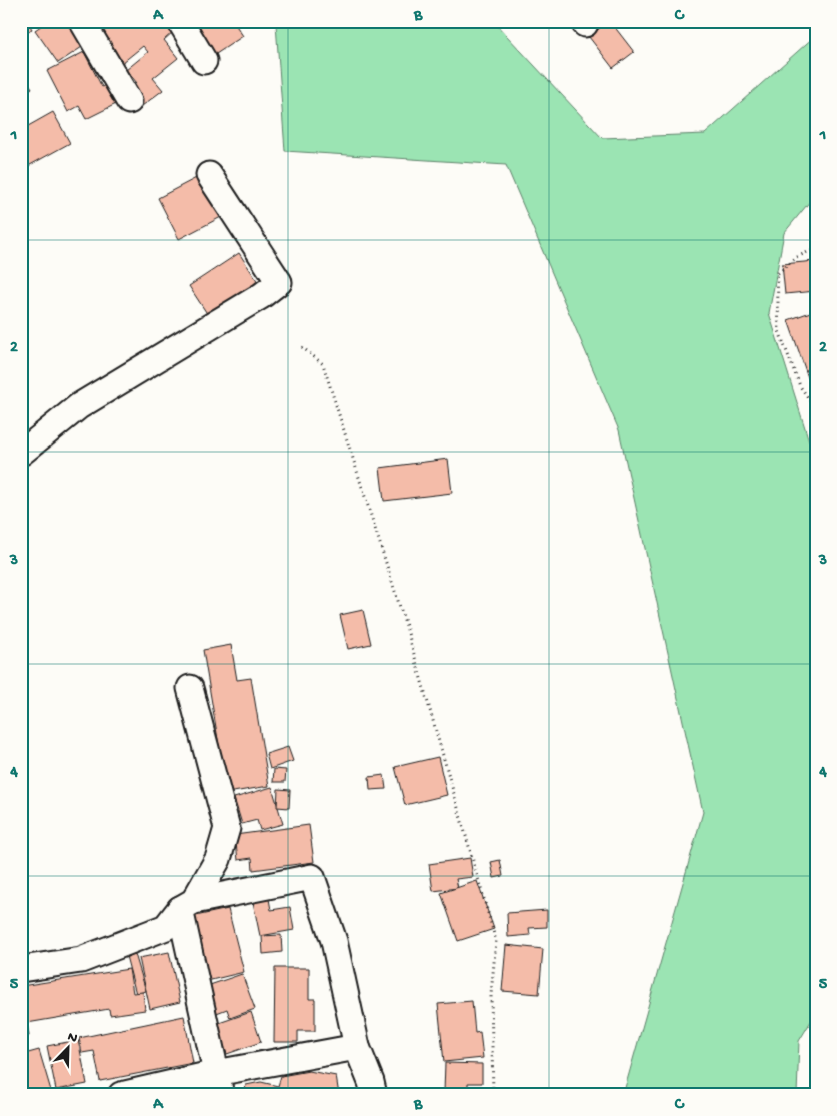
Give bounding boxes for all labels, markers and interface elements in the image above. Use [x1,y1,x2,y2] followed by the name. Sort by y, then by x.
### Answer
[152,7,164,26] text: A
[413,7,423,26] text: B
[674,7,685,26] text: C
[10,127,17,146] text: 1
[819,127,826,146] text: 1
[10,339,18,358] text: 2
[819,339,827,358] text: 2
[9,552,18,571] text: 3
[818,552,827,571] text: 3
[9,764,18,783] text: 4
[818,764,827,783] text: 4
[10,976,19,995] text: 5
[819,976,828,995] text: 5
[42,1024,92,1074] north arrow
[65,1029,80,1048] text: N
[152,1096,164,1115] text: A
[413,1096,423,1115] text: B
[674,1096,685,1115] text: C

